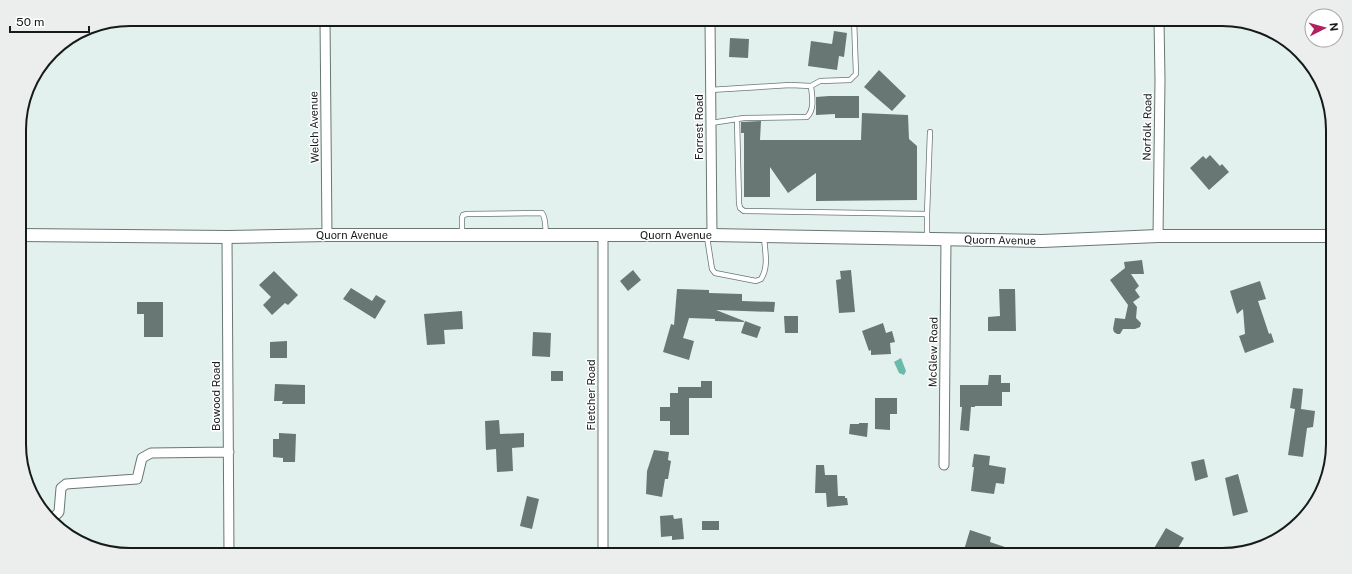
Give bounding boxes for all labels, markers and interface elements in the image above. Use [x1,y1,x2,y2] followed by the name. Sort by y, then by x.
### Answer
[10,8,89,34] scale bar
[1304,8,1344,48] north arrow
[16,15,44,29] text: 50 m
[1328,22,1340,32] text: N
[307,91,321,163] street label: Welch Avenue
[1140,93,1154,161] street label: Norfolk Road
[693,94,705,160] street label: Forrest Road
[316,229,388,241] street label: Quorn Avenue
[640,229,712,241] street label: Quorn Avenue
[964,233,1036,247] street label: Quorn Avenue
[926,317,940,387] street label: McGlew Road
[585,359,597,431] street label: Fletcher Road
[210,361,222,431] street label: Bowood Road

